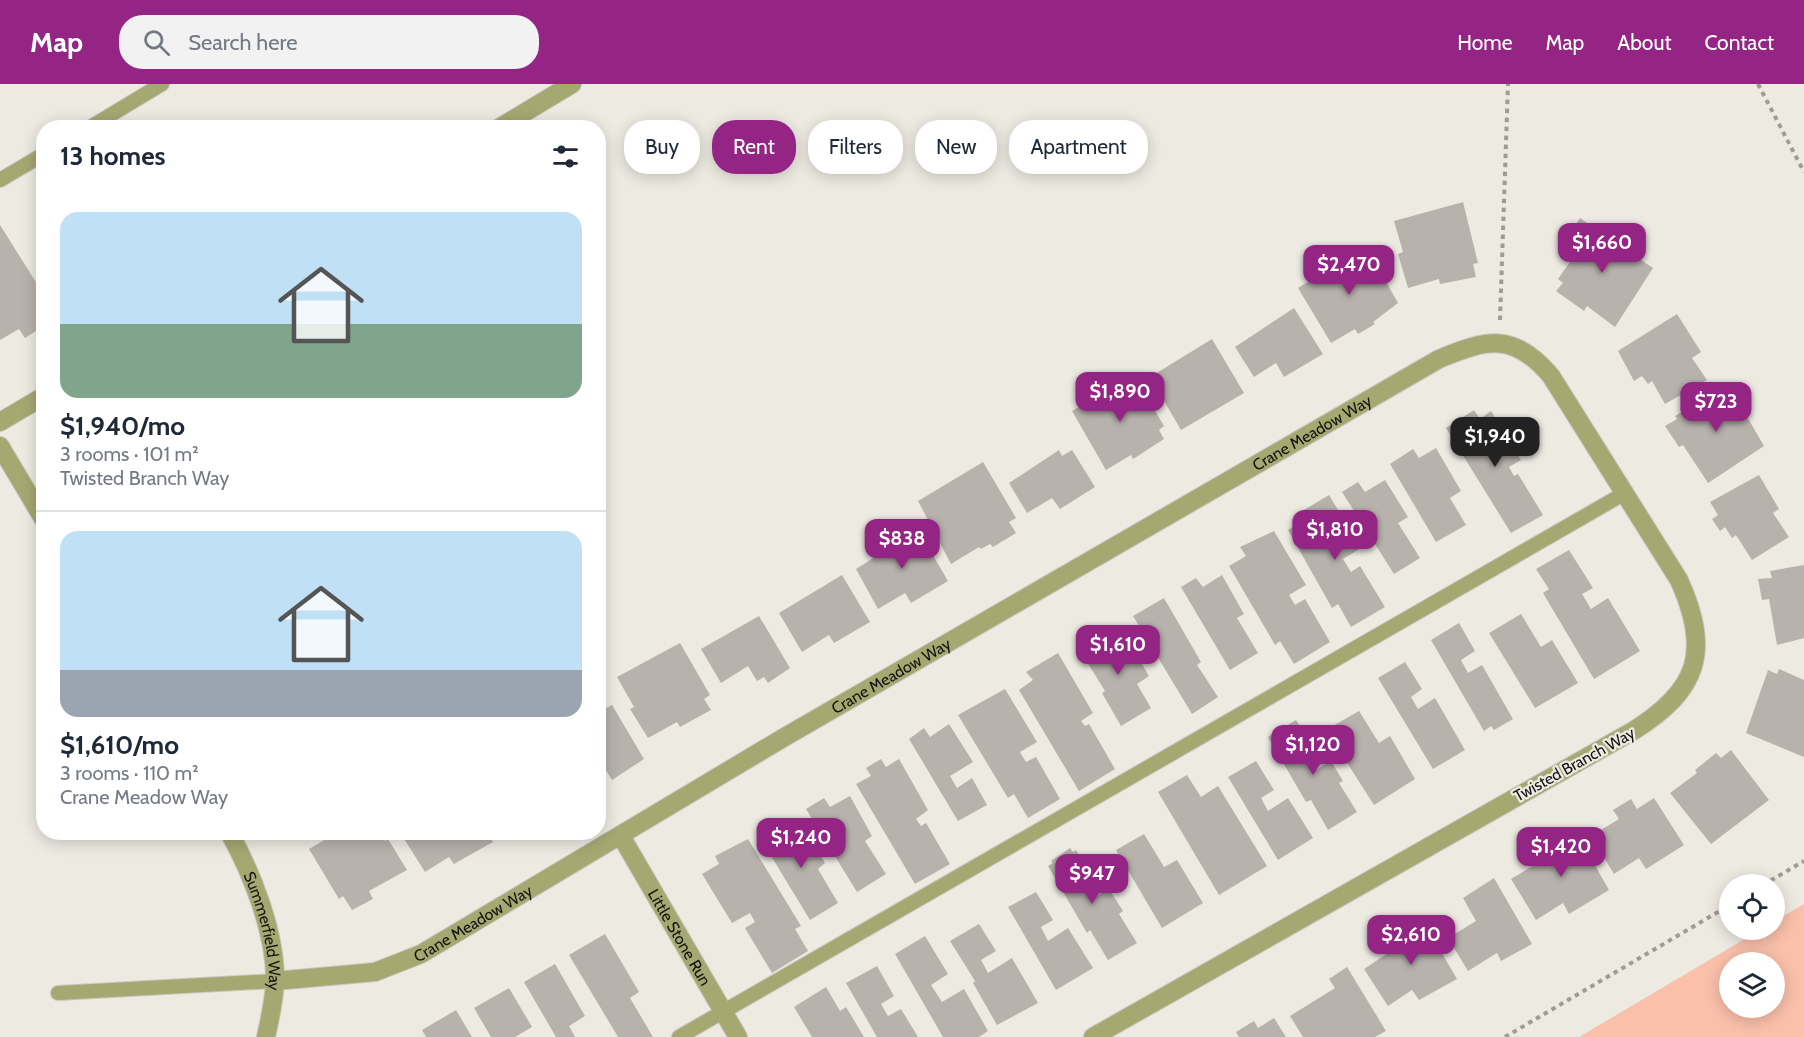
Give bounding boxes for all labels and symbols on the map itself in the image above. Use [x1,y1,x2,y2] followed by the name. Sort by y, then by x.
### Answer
[1553,223,1651,274] pin: $1,660
[1300,245,1398,296] pin: $2,470
[1071,372,1169,423] pin: $1,890
[1680,382,1752,433] pin: $723
[1249,391,1375,475] street label: Crane Meadow Way
[1446,417,1544,468] pin: $1,940
[1286,510,1384,561] pin: $1,810
[866,519,938,570] pin: $838
[1069,625,1167,676] pin: $1,610
[828,634,954,718] street label: Crane Meadow Way
[1510,723,1638,806] street label: Twisted Branch Way
[1264,725,1362,776] pin: $1,120
[752,818,850,869] pin: $1,240
[1512,827,1610,878] pin: $1,420
[1056,854,1128,905] pin: $947
[240,869,284,991] street label: Summerfield Way
[411,881,536,966] street label: Crane Meadow Way
[644,886,715,989] street label: Little Stone Run
[1362,915,1460,966] pin: $2,610

